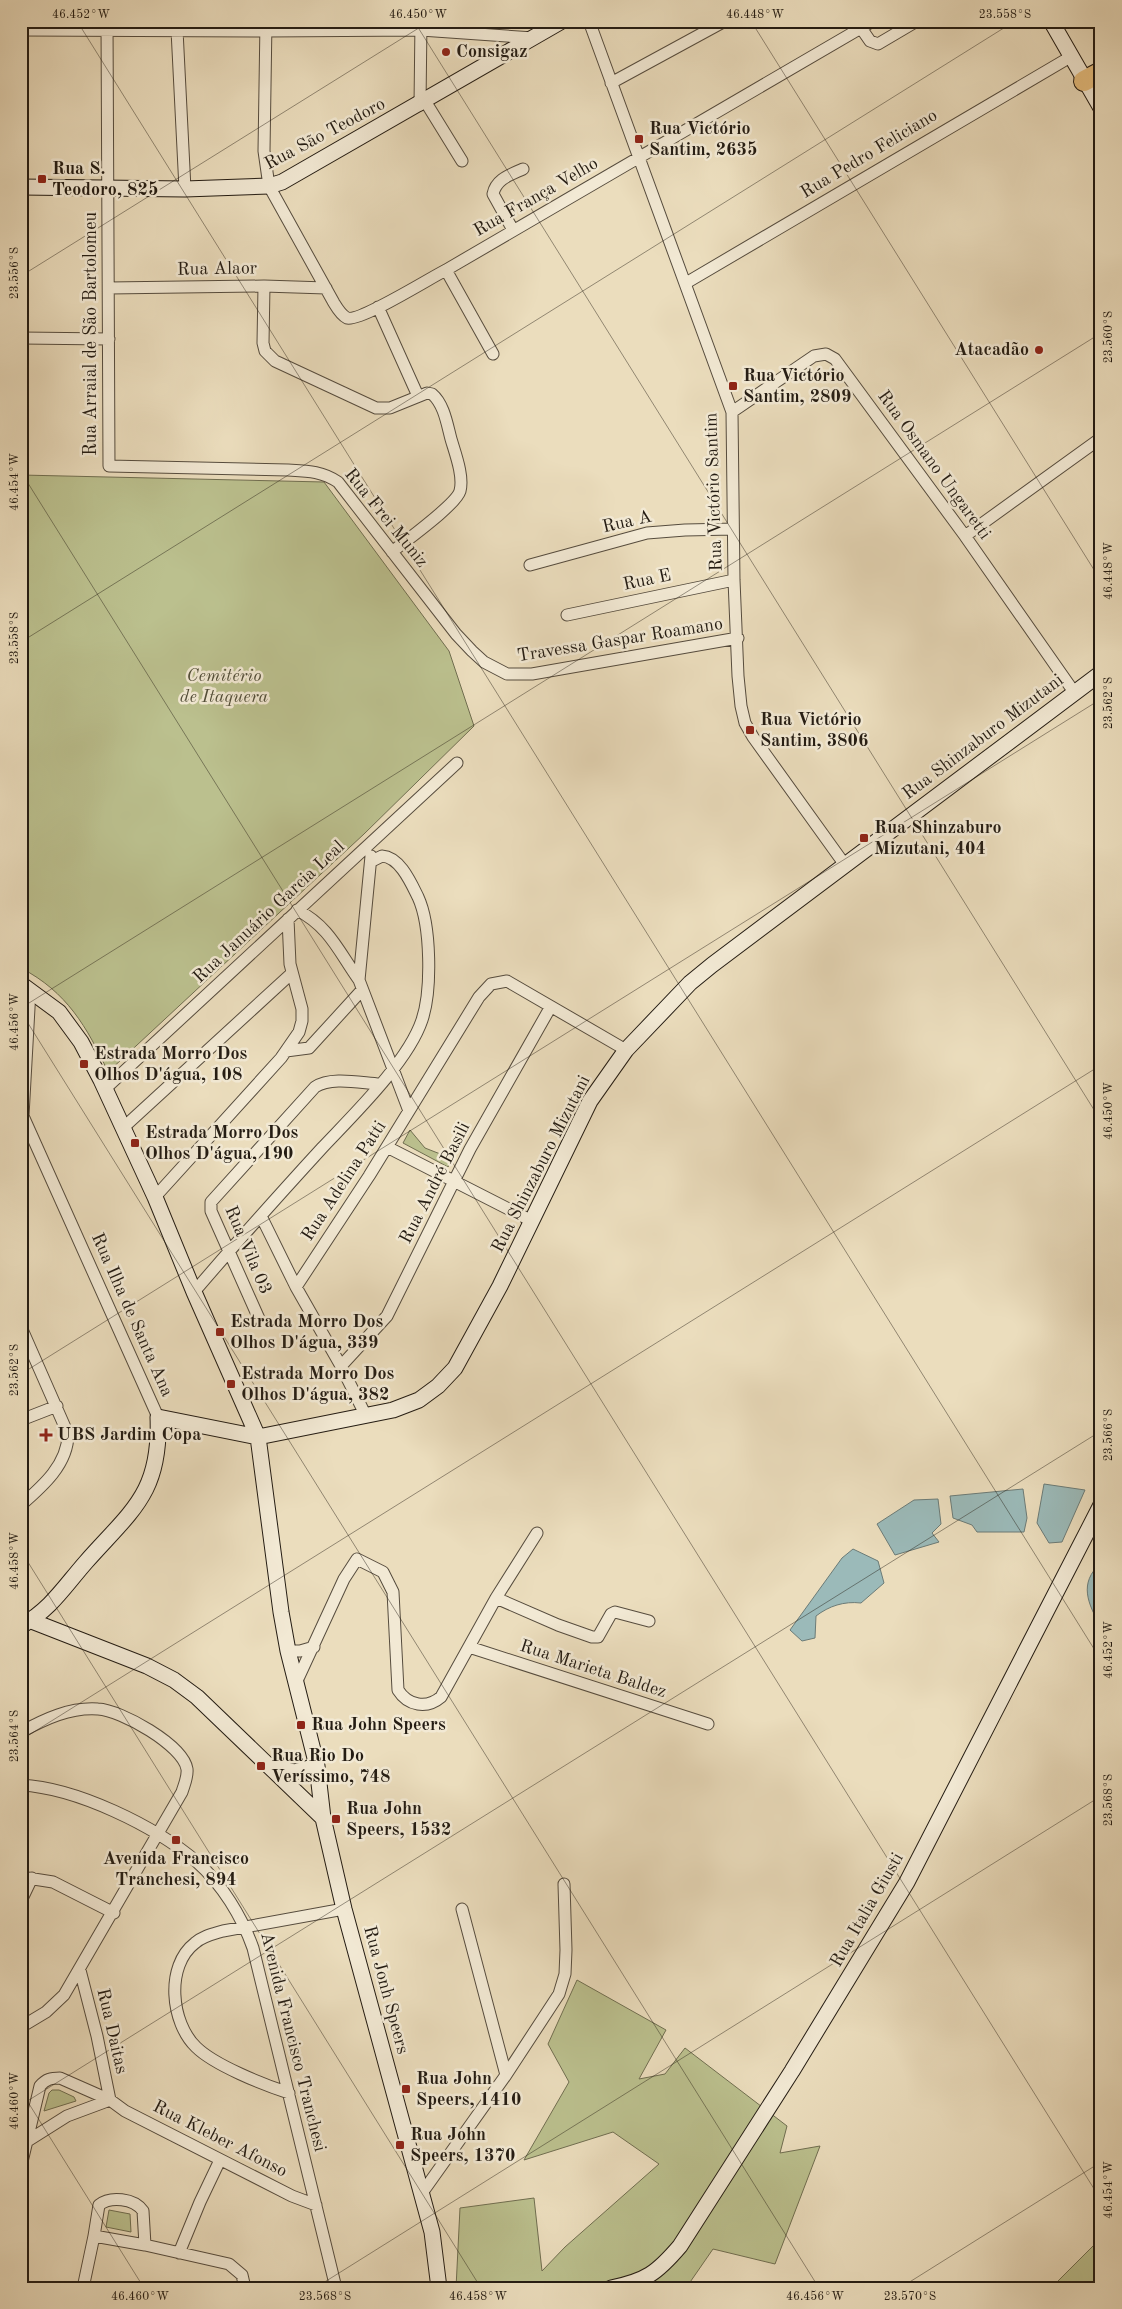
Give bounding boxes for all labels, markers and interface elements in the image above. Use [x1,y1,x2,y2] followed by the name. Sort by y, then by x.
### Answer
[52,8,110,21] text: 46.452°W
[389,8,447,21] text: 46.450°W
[979,8,1031,21] text: 23.558°S
[726,9,784,21] text: 46.448°W
[456,43,527,61] place label: Consigaz
[440,46,452,58] marker: Consigaz
[262,95,388,173] street label: Rua São Teodoro
[798,106,940,202] street label: Rua Pedro Feliciano
[649,120,757,159] place label: Rua Victório Santim, 2635
[633,133,645,145] marker: Rua Victório Santim, 2635
[471,154,601,240] street label: Rua França Velho
[52,160,158,199] place label: Rua S. Teodoro, 825
[36,173,48,185] marker: Rua S. Teodoro, 825
[82,212,100,456] street label: Rua Arraial de São Bartolomeu
[8,247,21,299] text: 23.556°S
[177,259,258,279] street label: Rua Alaor
[1102,311,1115,363] text: 23.560°S
[954,341,1029,359] place label: Atacadão
[1033,344,1045,356] marker: Atacadão
[743,367,851,406] place label: Rua Victório Santim, 2809
[727,380,739,392] marker: Rua Victório Santim, 2809
[874,387,994,543] street label: Rua Osmano Ungaretti
[702,412,726,572] street label: Rua Victório Santim
[8,453,21,511] text: 46.454°W
[341,465,431,571] street label: Rua Frei Muniz
[601,508,654,536] street label: Rua A
[1103,542,1115,600] text: 46.448°W
[621,566,673,594] street label: Rua E
[8,612,21,664] text: 23.558°S
[516,615,724,665] street label: Travessa Gaspar Roamano
[180,667,268,706] park label: Cemitério de Itaquera
[899,671,1067,803] street label: Rua Shinzaburo Mizutani
[1102,677,1115,729] text: 23.562°S
[760,711,868,750] place label: Rua Victório Santim, 3806
[744,724,756,736] marker: Rua Victório Santim, 3806
[874,819,1002,858] place label: Rua Shinzaburo Mizutani, 404
[858,832,870,844] marker: Rua Shinzaburo Mizutani, 404
[190,837,348,987] street label: Rua Januário Garcia Leal
[8,993,21,1051] text: 46.456°W
[94,1045,248,1084] place label: Estrada Morro Dos Olhos D'água, 108
[78,1058,90,1070] marker: Estrada Morro Dos Olhos D'água, 108
[488,1072,594,1255] street label: Rua Shinzaburo Mizutani
[1102,1082,1115,1140] text: 46.450°W
[299,1118,389,1244] street label: Rua Adelina Patti
[397,1119,473,1247] street label: Rua André Basili
[145,1124,299,1163] place label: Estrada Morro Dos Olhos D'água, 190
[129,1137,141,1149] marker: Estrada Morro Dos Olhos D'água, 190
[221,1203,275,1297] street label: Rua Vila 03
[88,1230,176,1400] street label: Rua Ilha de Santa Ana
[230,1313,384,1352] place label: Estrada Morro Dos Olhos D'água, 339
[214,1326,226,1338] marker: Estrada Morro Dos Olhos D'água, 339
[8,1344,21,1396] text: 23.562°S
[241,1365,395,1404] place label: Estrada Morro Dos Olhos D'água, 382
[225,1378,237,1390] marker: Estrada Morro Dos Olhos D'água, 382
[1102,1409,1115,1461] text: 23.566°S
[57,1426,201,1444] place label: UBS Jardim Copa
[39,1428,53,1442] marker: UBS Jardim Copa
[8,1532,21,1590] text: 46.458°W
[1102,1621,1115,1679] text: 46.452°W
[517,1637,669,1701] street label: Rua Marieta Baldez
[8,1710,21,1762] text: 23.564°S
[311,1716,446,1734] place label: Rua John Speers
[295,1719,307,1731] marker: Rua John Speers
[271,1747,390,1786] place label: Rua Rio Do Veríssimo, 748
[255,1760,267,1772] marker: Rua Rio Do Veríssimo, 748
[1102,1774,1115,1826] text: 23.568°S
[346,1800,451,1839] place label: Rua John Speers, 1532
[330,1813,342,1825] marker: Rua John Speers, 1532
[170,1834,182,1846] marker: Avenida Francisco Tranchesi, 894
[103,1850,249,1889] place label: Avenida Francisco Tranchesi, 894
[827,1850,907,1970] street label: Rua Italia Giusti
[360,1924,412,2056] street label: Rua Jonh Speers
[257,1930,329,2154] street label: Avenida Francisco Tranchesi
[93,1986,131,2076] street label: Rua Daitas
[416,2070,521,2109] place label: Rua John Speers, 1410
[9,2072,21,2130] text: 46.460°W
[400,2083,412,2095] marker: Rua John Speers, 1410
[150,2097,290,2181] street label: Rua Kleber Afonso
[410,2126,515,2165] place label: Rua John Speers, 1370
[394,2139,406,2151] marker: Rua John Speers, 1370
[1102,2161,1115,2219] text: 46.454°W
[299,2290,351,2303] text: 23.568°S
[449,2290,507,2303] text: 46.458°W
[786,2290,844,2303] text: 46.456°W
[884,2290,936,2303] text: 23.570°S
[111,2291,169,2303] text: 46.460°W

